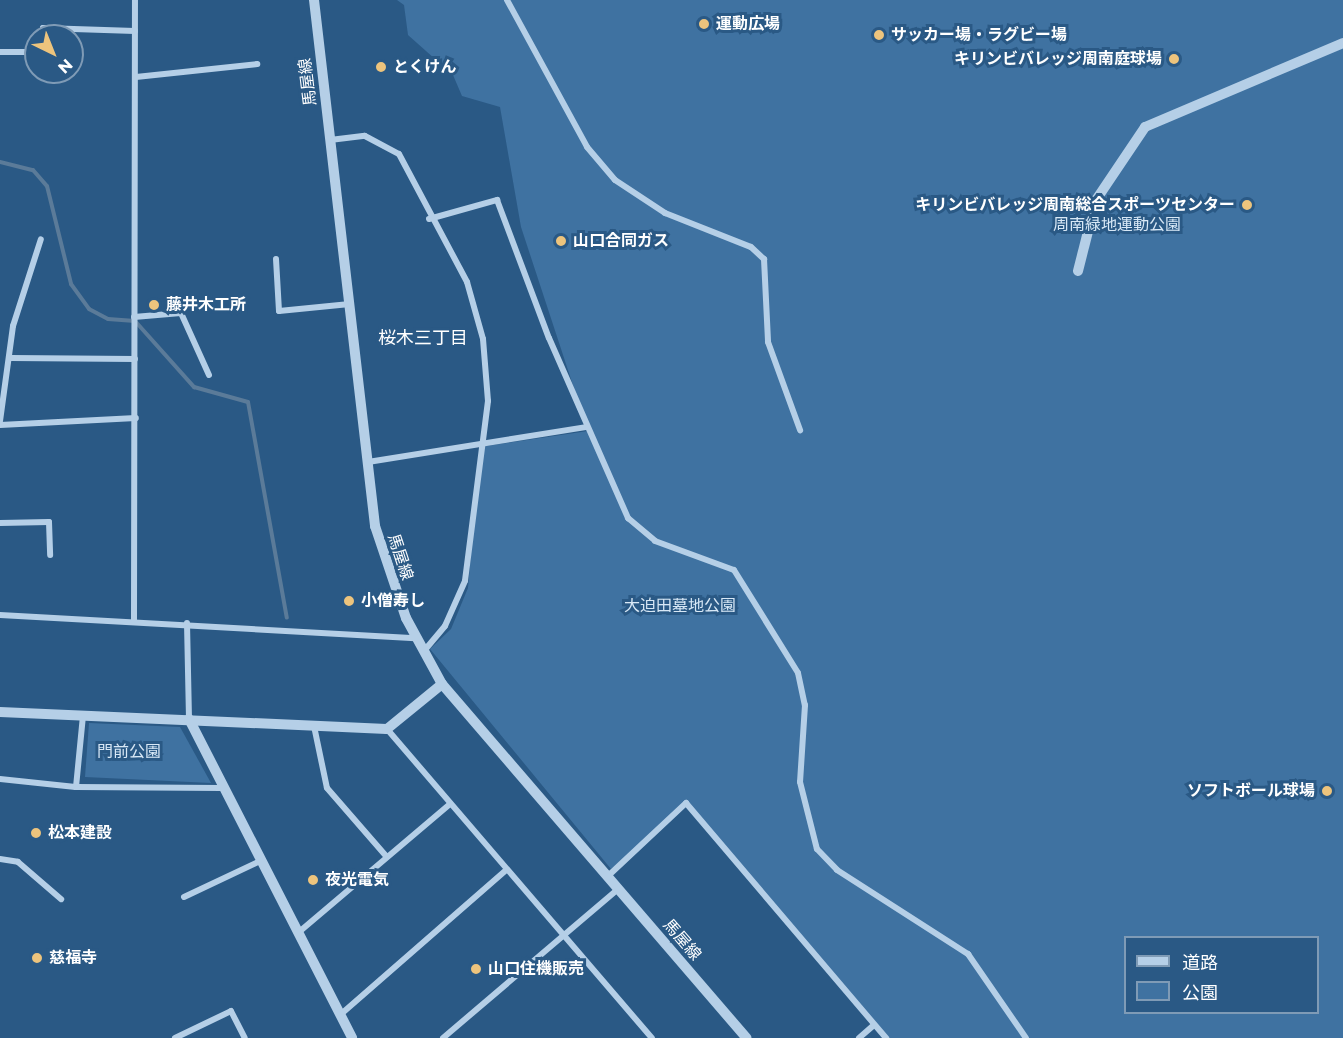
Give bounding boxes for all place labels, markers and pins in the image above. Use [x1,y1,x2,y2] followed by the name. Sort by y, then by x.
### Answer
[716,14,780,34] place label: 運動広場
[697,17,711,31] marker: 運動広場
[891,25,1067,45] place label: サッカー場・ラグビー場
[872,28,886,42] marker: サッカー場・ラグビー場
[954,49,1162,69] place label: キリンビバレッジ周南庭球場
[1167,52,1181,66] marker: キリンビバレッジ周南庭球場
[393,57,457,77] place label: とくけん
[374,60,388,74] marker: とくけん
[915,195,1235,215] place label: キリンビバレッジ周南総合スポーツセンター
[1240,198,1254,212] marker: キリンビバレッジ周南総合スポーツセンター
[573,231,669,251] place label: 山口合同ガス
[554,234,568,248] marker: 山口合同ガス
[166,295,246,315] place label: 藤井木工所
[147,298,161,312] marker: 藤井木工所
[361,591,425,611] place label: 小僧寿し
[342,594,356,608] marker: 小僧寿し
[1187,781,1315,801] place label: ソフトボール球場
[1320,784,1334,798] marker: ソフトボール球場
[48,823,112,843] place label: 松本建設
[29,826,43,840] marker: 松本建設
[325,870,389,890] place label: 夜光電気
[306,873,320,887] marker: 夜光電気
[49,948,97,968] place label: 慈福寺
[30,951,44,965] marker: 慈福寺
[488,959,584,979] place label: 山口住機販売
[469,962,483,976] marker: 山口住機販売

